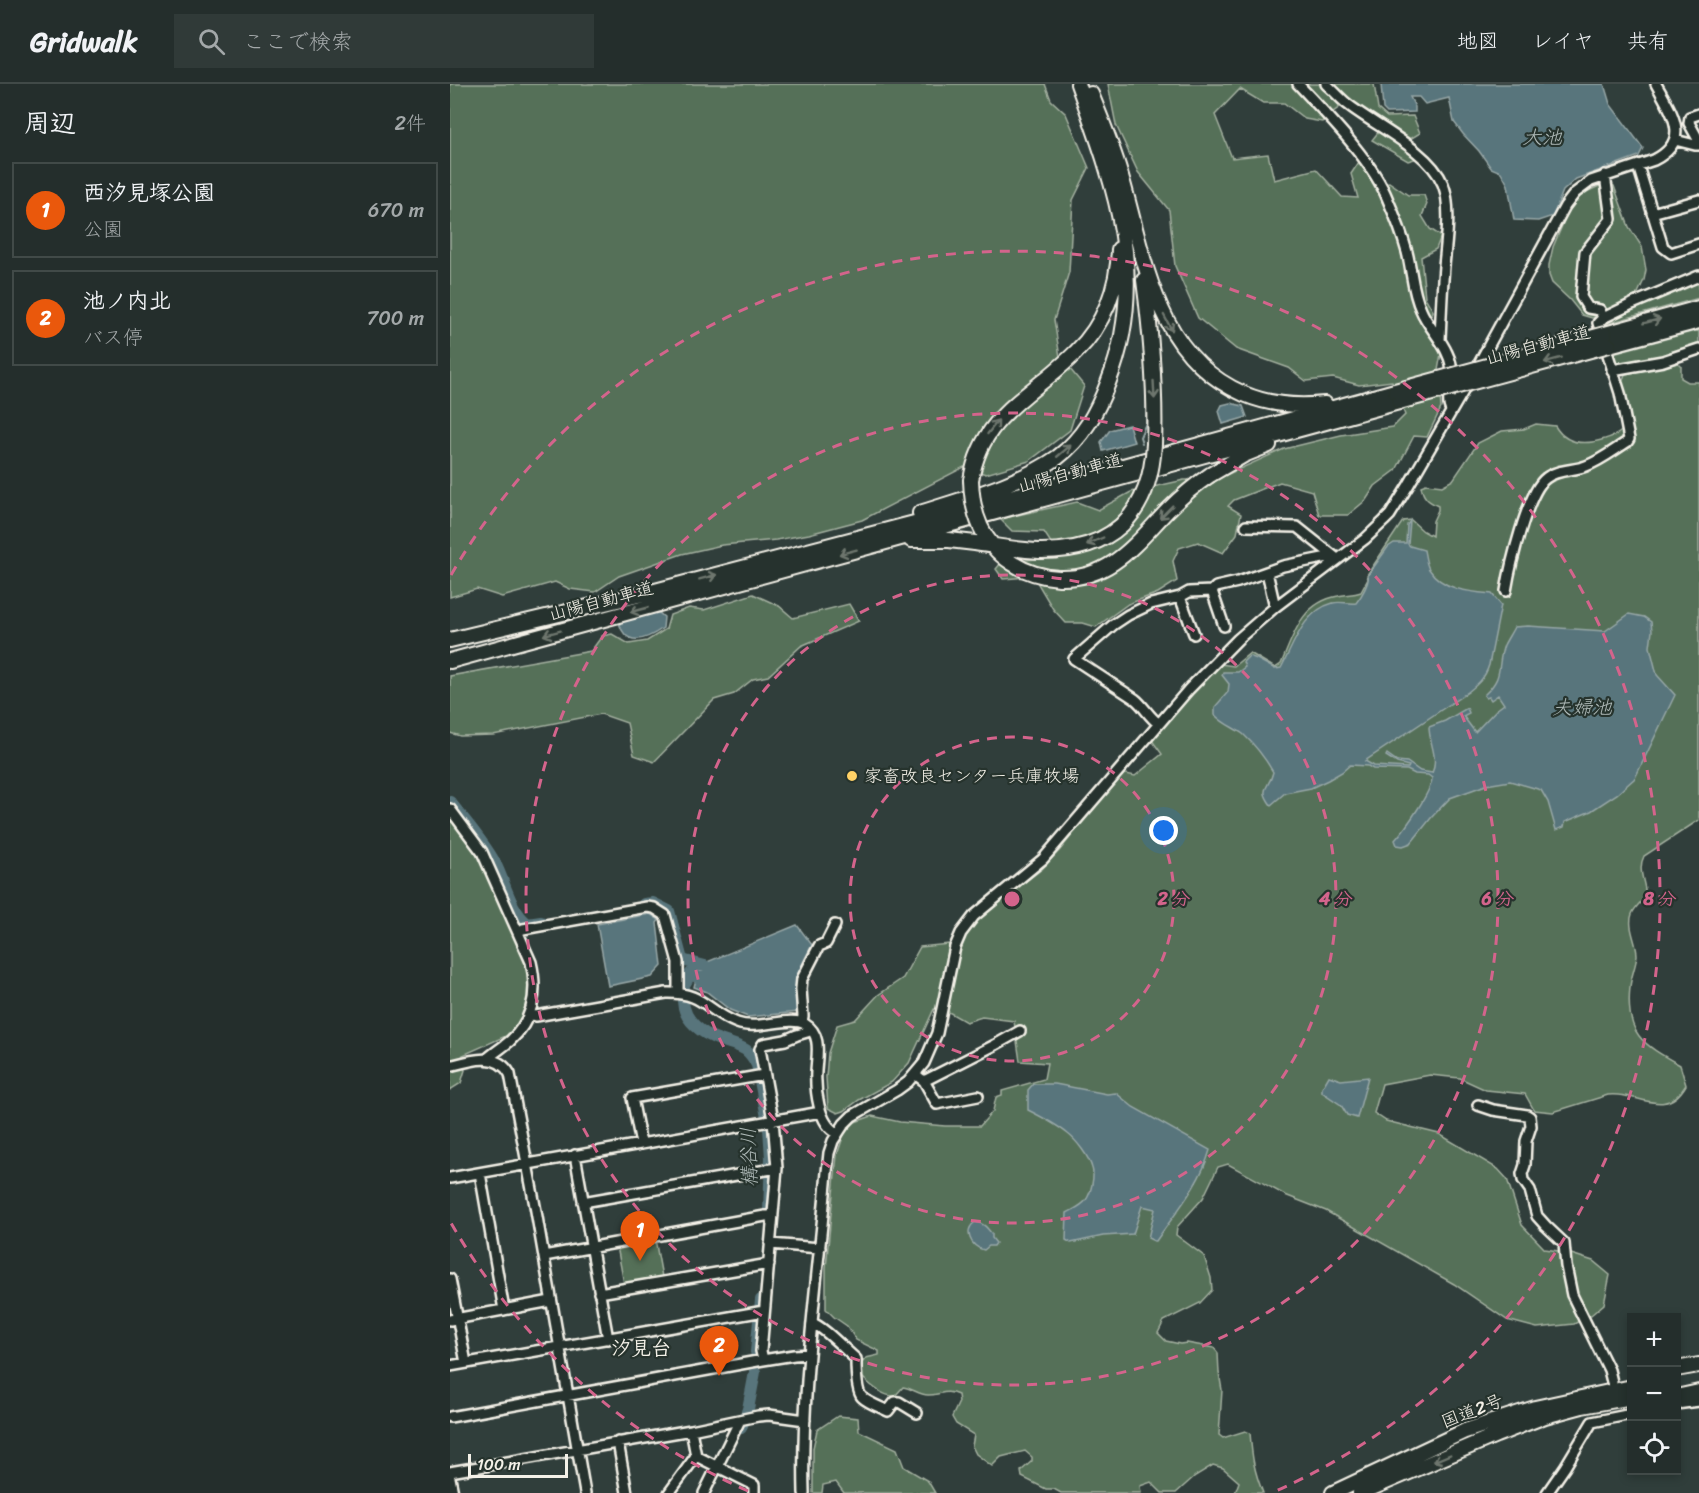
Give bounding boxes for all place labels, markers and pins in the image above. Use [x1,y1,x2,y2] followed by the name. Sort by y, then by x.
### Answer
[864,760,1079,792] place label: 家畜改良センター兵庫牧場
[845,769,859,783] marker: 家畜改良センター兵庫牧場
[1002,889,1022,909] centre of rings
[620,1212,660,1261] pin: 1
[700,1326,738,1376] pin: 2

